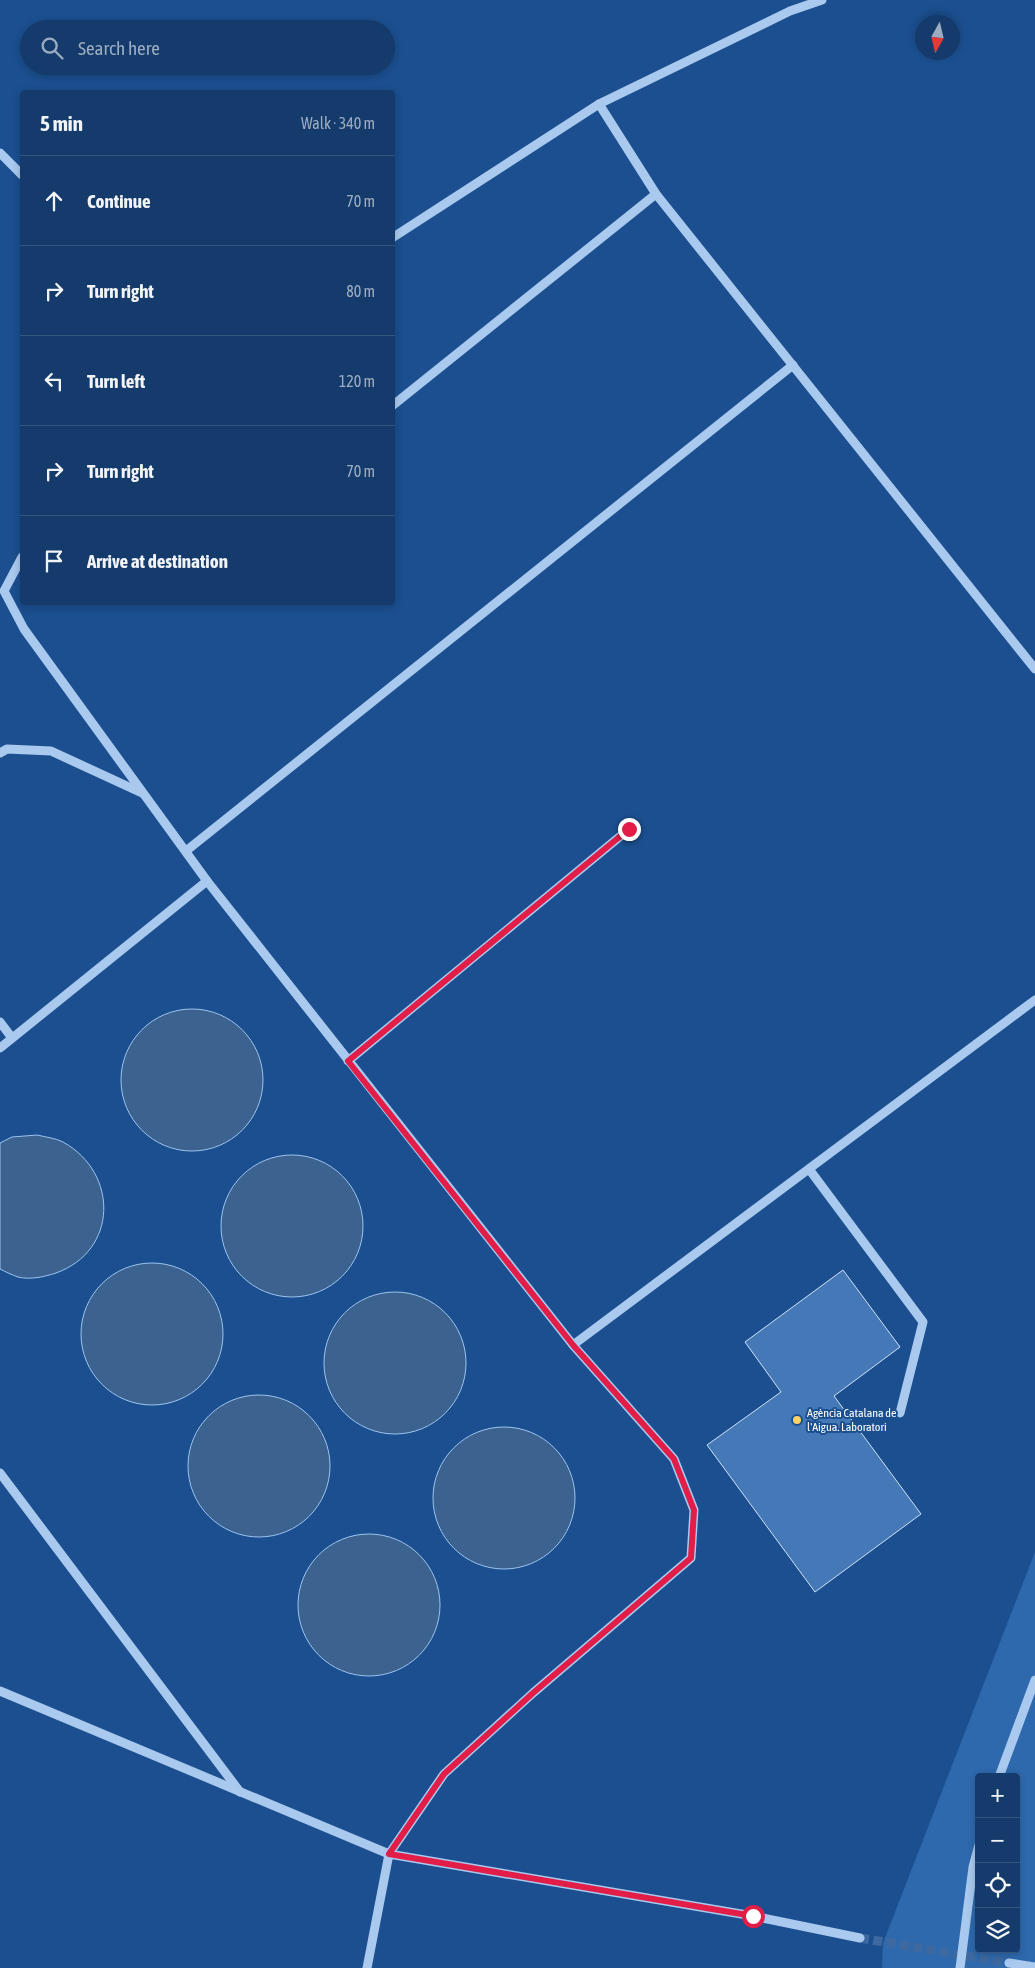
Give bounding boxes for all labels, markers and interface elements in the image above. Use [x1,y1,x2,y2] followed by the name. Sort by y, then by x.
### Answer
[915,15,960,60] north arrow
[20,20,395,75] search box
[38,34,66,62] icon: search
[78,37,160,59] text: Search here
[40,111,83,135] text: 5 min
[301,114,375,132] text: Walk · 340 m
[40,187,68,215] icon: ahead
[87,190,151,212] text: Continue
[346,192,375,210] text: 70 m
[40,277,68,305] icon: right
[87,280,154,302] text: Turn right
[346,282,375,300] text: 80 m
[40,367,68,395] icon: left
[87,370,145,392] text: Turn left
[339,372,375,390] text: 120 m
[40,457,68,485] icon: right
[87,460,154,482] text: Turn right
[346,462,375,480] text: 70 m
[40,547,68,575] icon: arrive
[87,550,228,572] text: Arrive at destination
[618,818,641,841] route end
[807,1406,896,1434] place label: Agència Catalana de l'Aigua. Laboratori
[791,1414,803,1426] marker: Agència Catalana de l'Aigua. Laboratori
[975,1773,1020,1953] map controls
[975,1773,1020,1818] button: +
[975,1818,1020,1863] button: −
[975,1863,1020,1908] button: locate
[742,1905,765,1928] route start
[975,1908,1020,1953] button: layers

